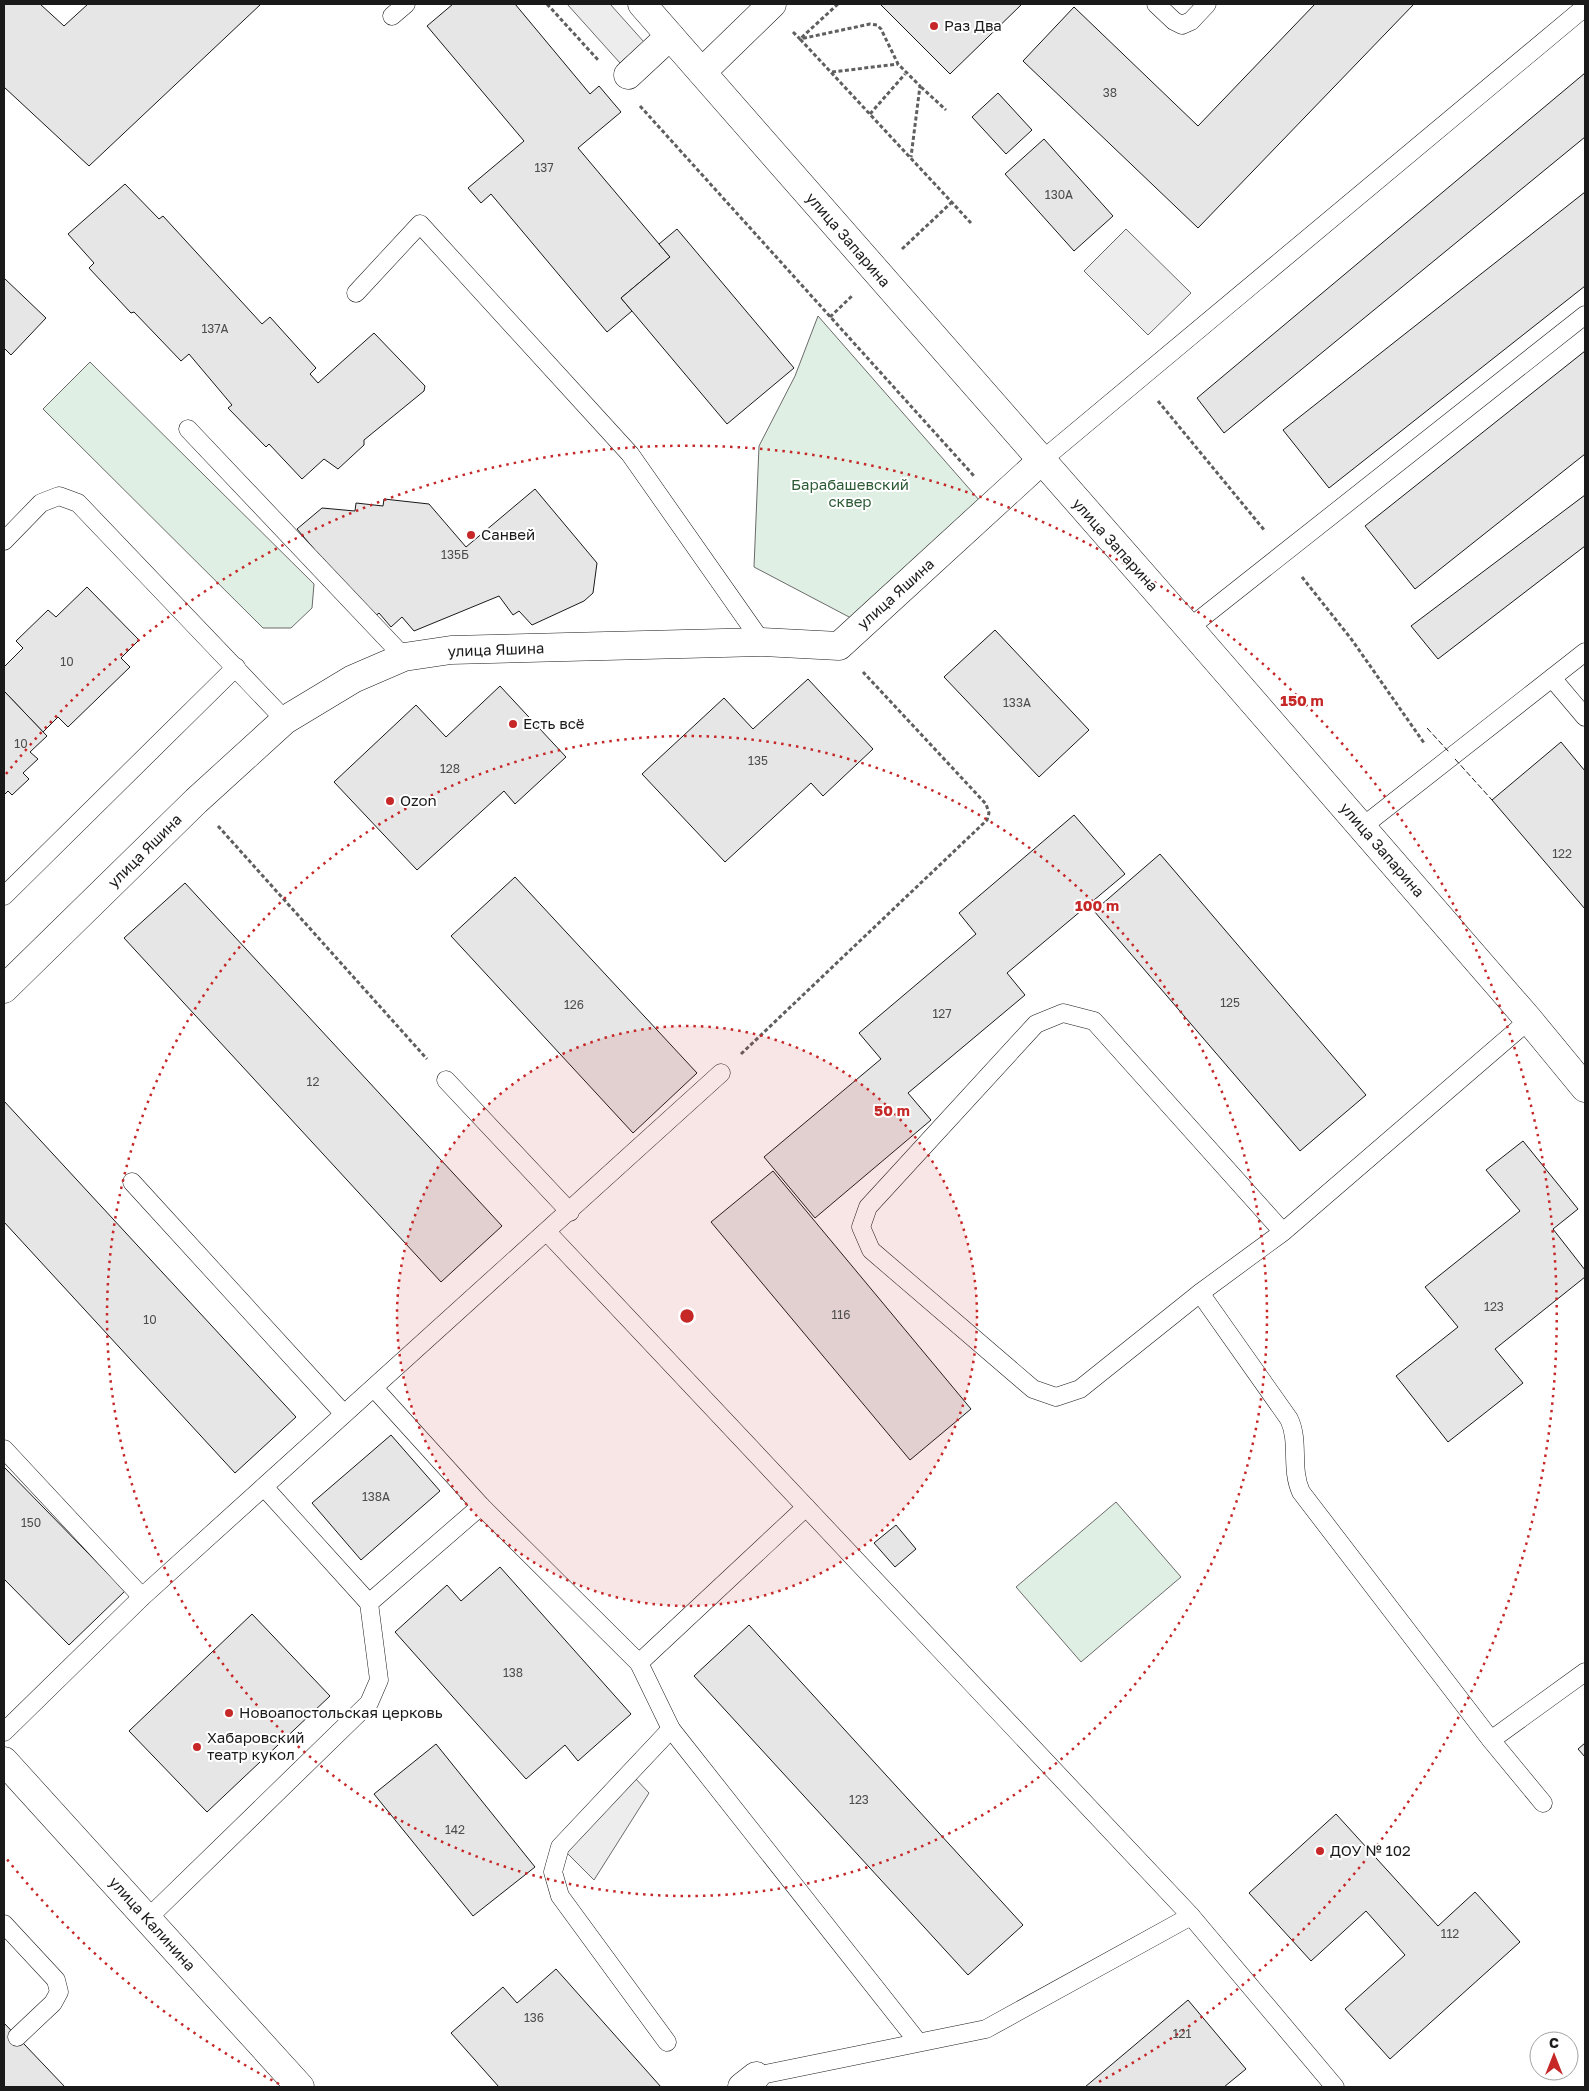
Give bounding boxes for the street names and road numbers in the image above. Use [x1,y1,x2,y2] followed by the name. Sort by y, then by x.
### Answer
[803,188,895,290] street label: улица Запарина
[1069,494,1162,595] street label: улица Запарина
[853,554,937,632] street label: улица Яшина
[447,638,545,660] street label: улица Яшина
[1337,798,1429,900] street label: улица Запарина
[104,810,185,891] street label: улица Яшина
[106,1873,200,1974] street label: улица Калинина

